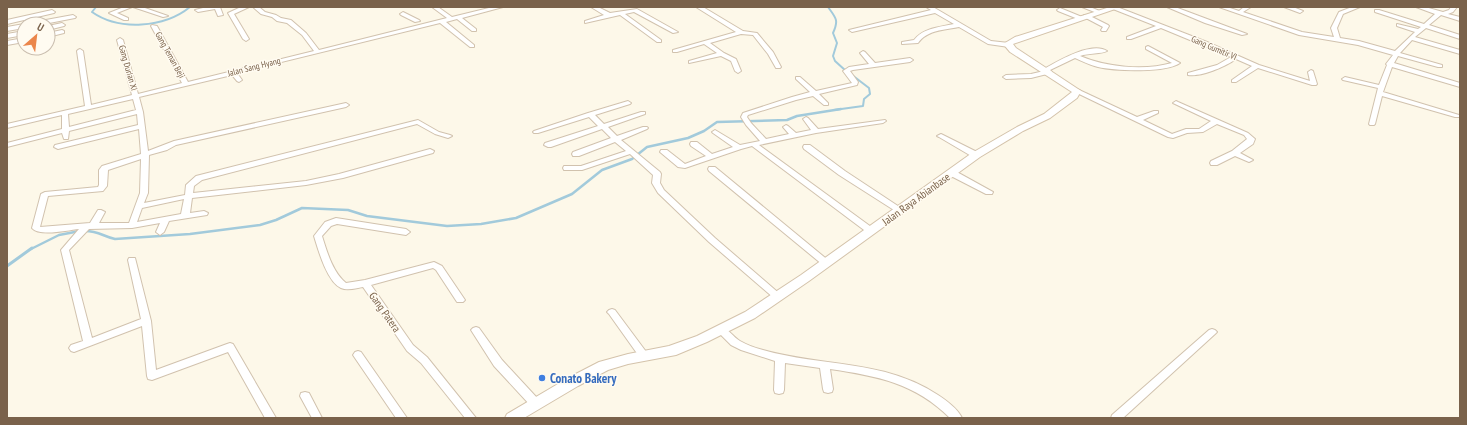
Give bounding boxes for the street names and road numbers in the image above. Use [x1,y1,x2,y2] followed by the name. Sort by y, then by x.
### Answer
[152,30,188,80] street label: Gang Teman Beji
[1190,33,1239,62] street label: Gang Gumitir VI
[117,44,140,92] street label: Gang DurIan XI
[225,55,282,79] street label: Jalan Sang Hyang
[879,169,953,229] street label: Jalan Raya Abianbase
[366,289,404,335] street label: Gang Patera

